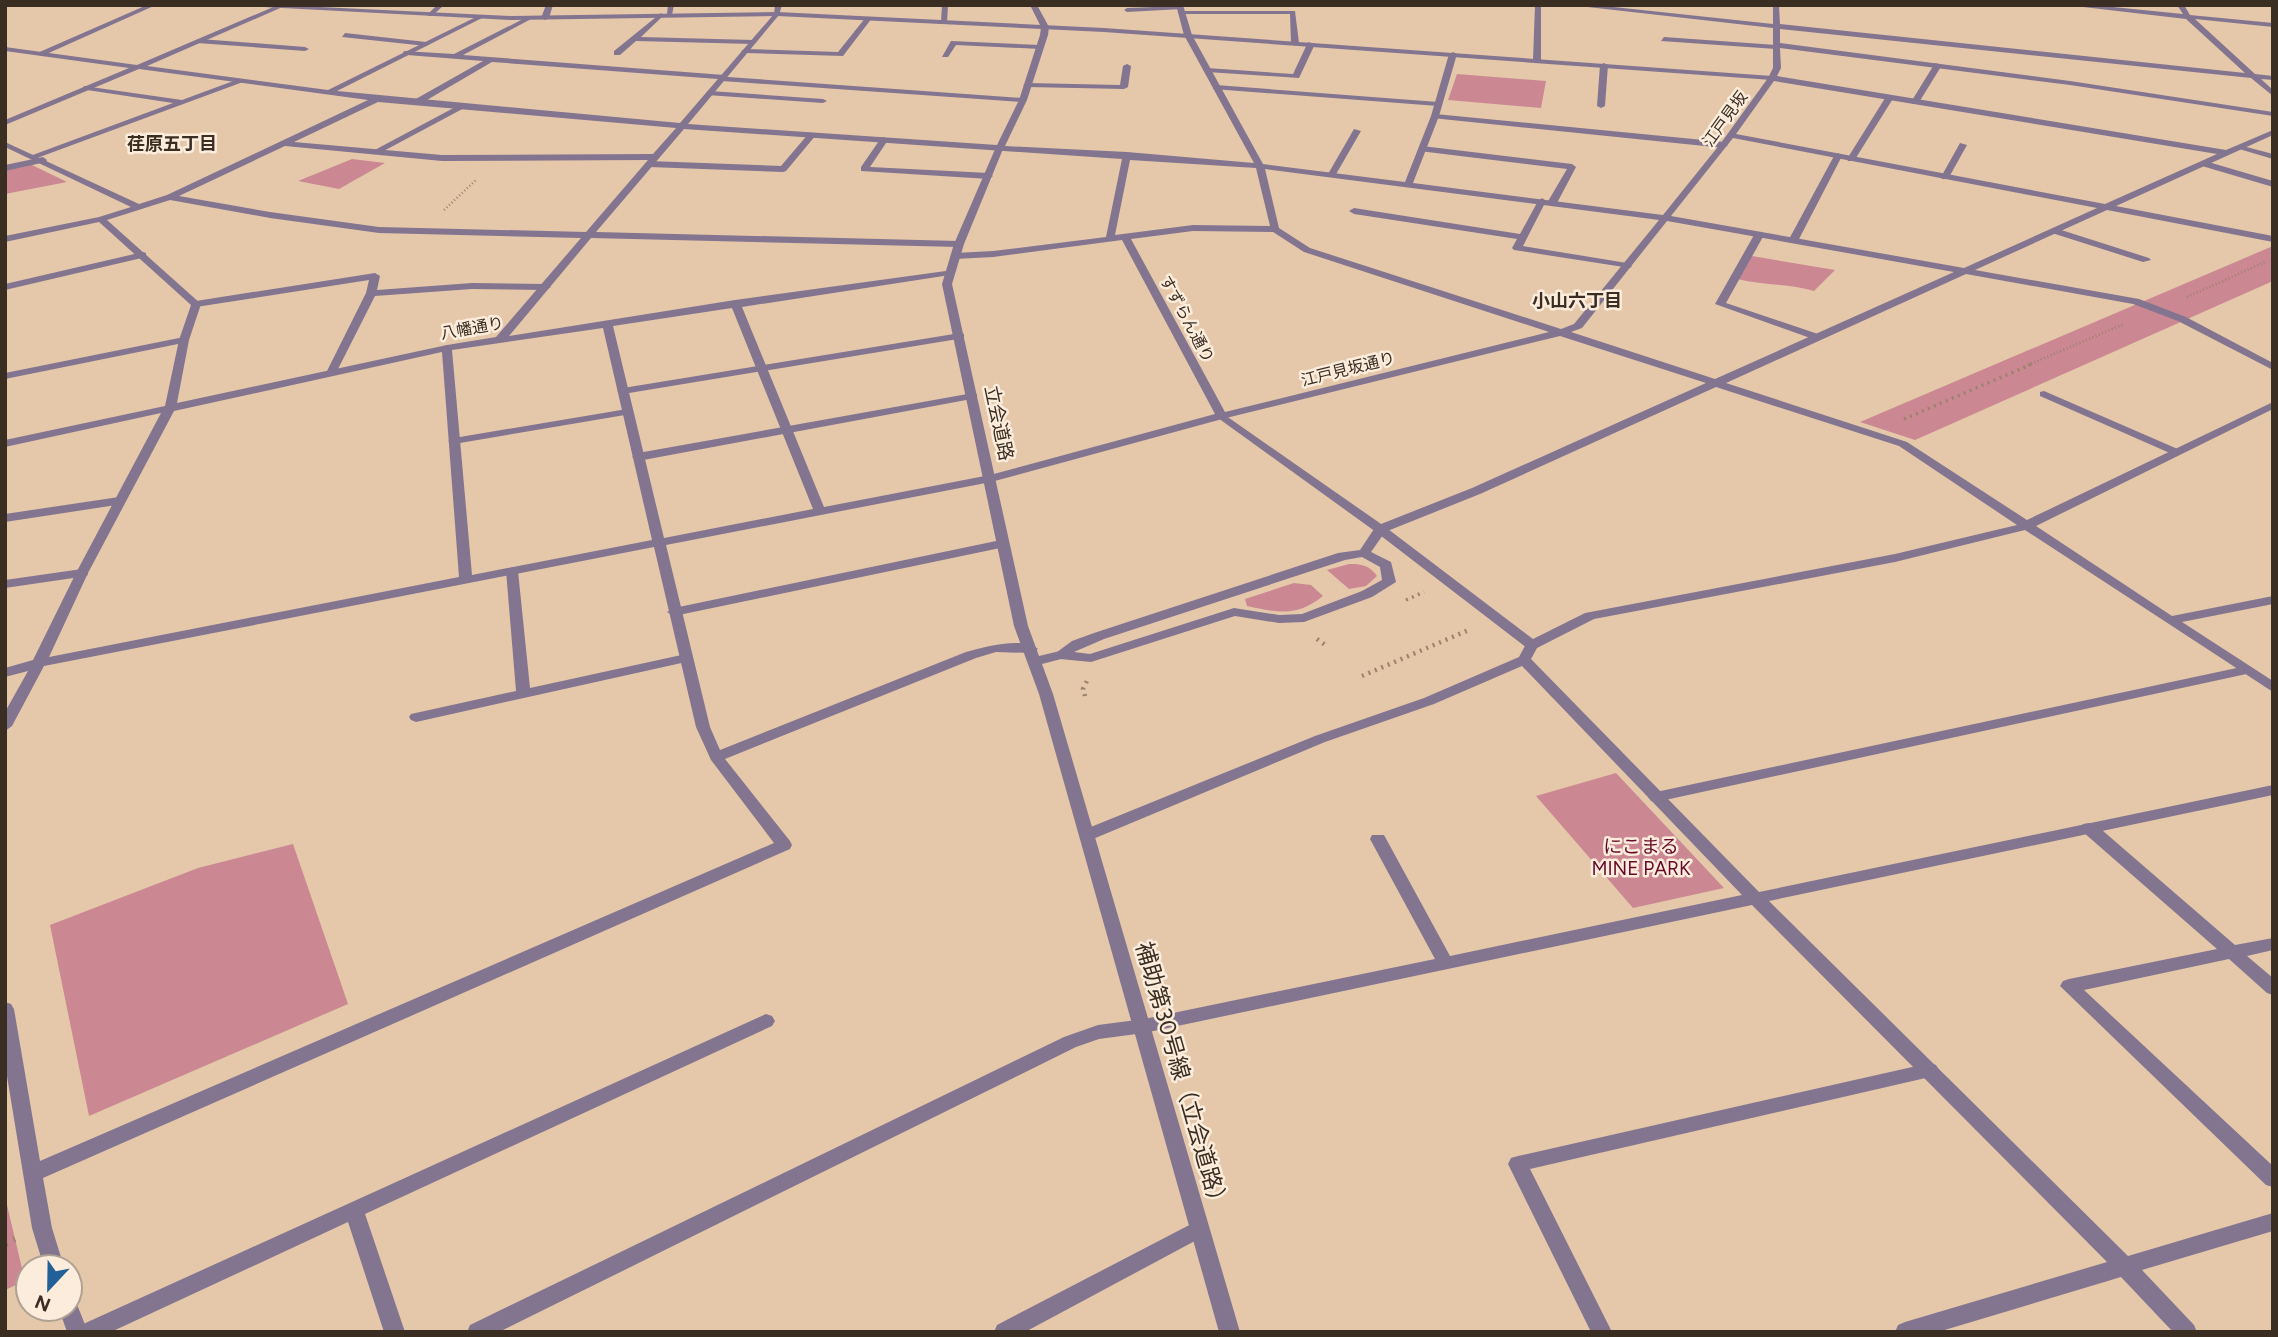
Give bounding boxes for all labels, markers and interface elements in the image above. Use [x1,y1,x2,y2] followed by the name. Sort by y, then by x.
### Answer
[1699,88,1751,150] street label: 江戸見坂
[127,133,217,155] district label: 荏原五丁目
[1156,272,1218,366] street label: すずらん通り
[1532,290,1622,312] district label: 小山六丁目
[439,313,505,343] street label: 八幡通り
[1299,348,1397,390] street label: 江戸見坂通り
[980,383,1018,463] street label: 立会道路
[1591,835,1691,880] park label: にこまる MINE PARK
[1130,938,1234,1216] street label: 補助第30号線（立会道路）
[14,1253,84,1323] north arrow
[32,1290,54,1317] text: N

